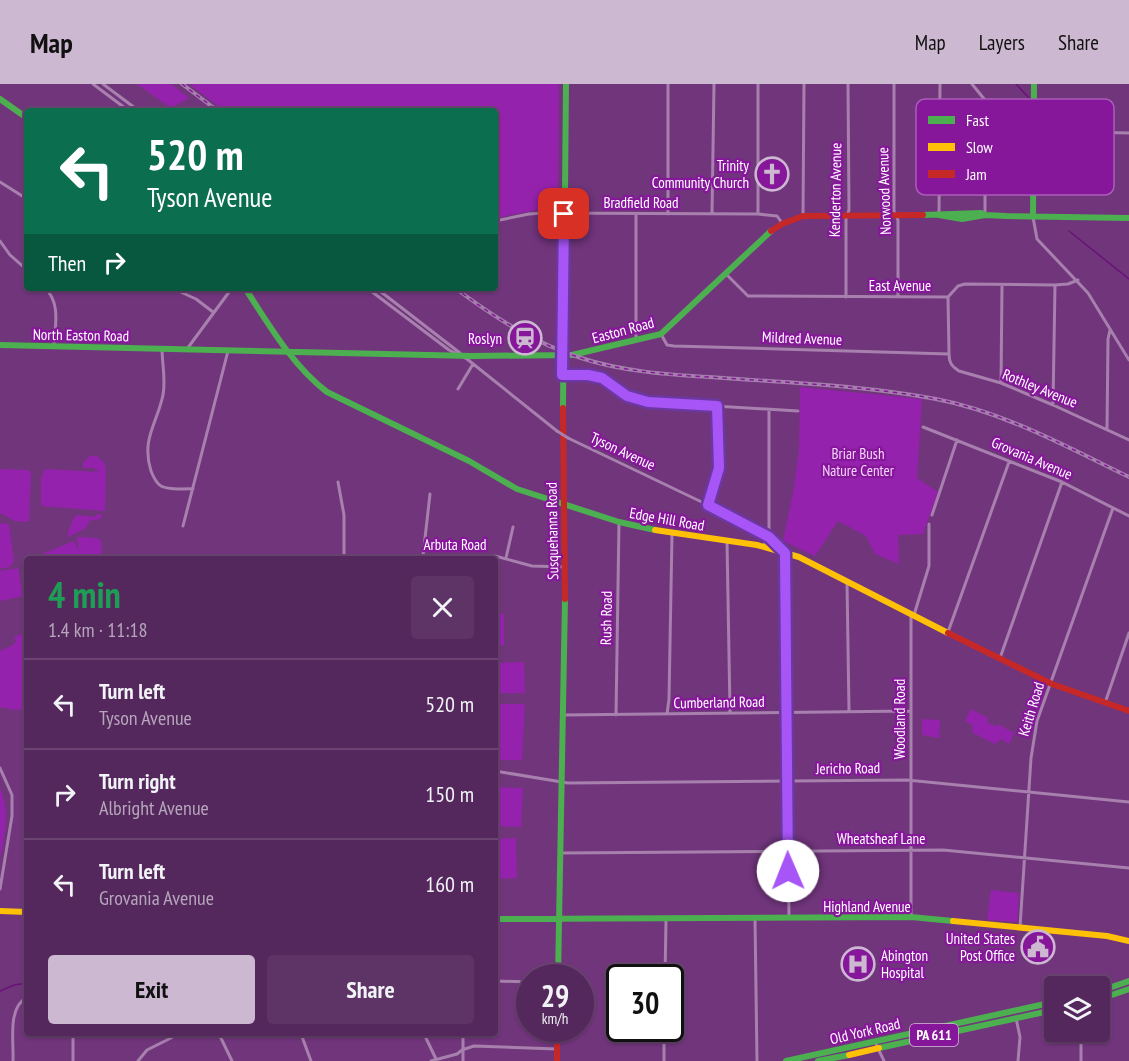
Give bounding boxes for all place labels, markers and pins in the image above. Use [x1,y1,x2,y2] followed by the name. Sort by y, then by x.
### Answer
[652,156,749,192] place label: Trinity Community Church
[754,156,790,192] church icon: Trinity Community Church
[538,188,589,239] pin
[507,320,543,356] station icon: Roslyn
[468,329,502,348] place label: Roslyn
[946,929,1015,965] place label: United States Post Office
[1020,929,1056,965] public building icon: United States Post Office
[840,946,876,982] hospital icon: Abington Hospital
[881,946,928,982] place label: Abington Hospital

